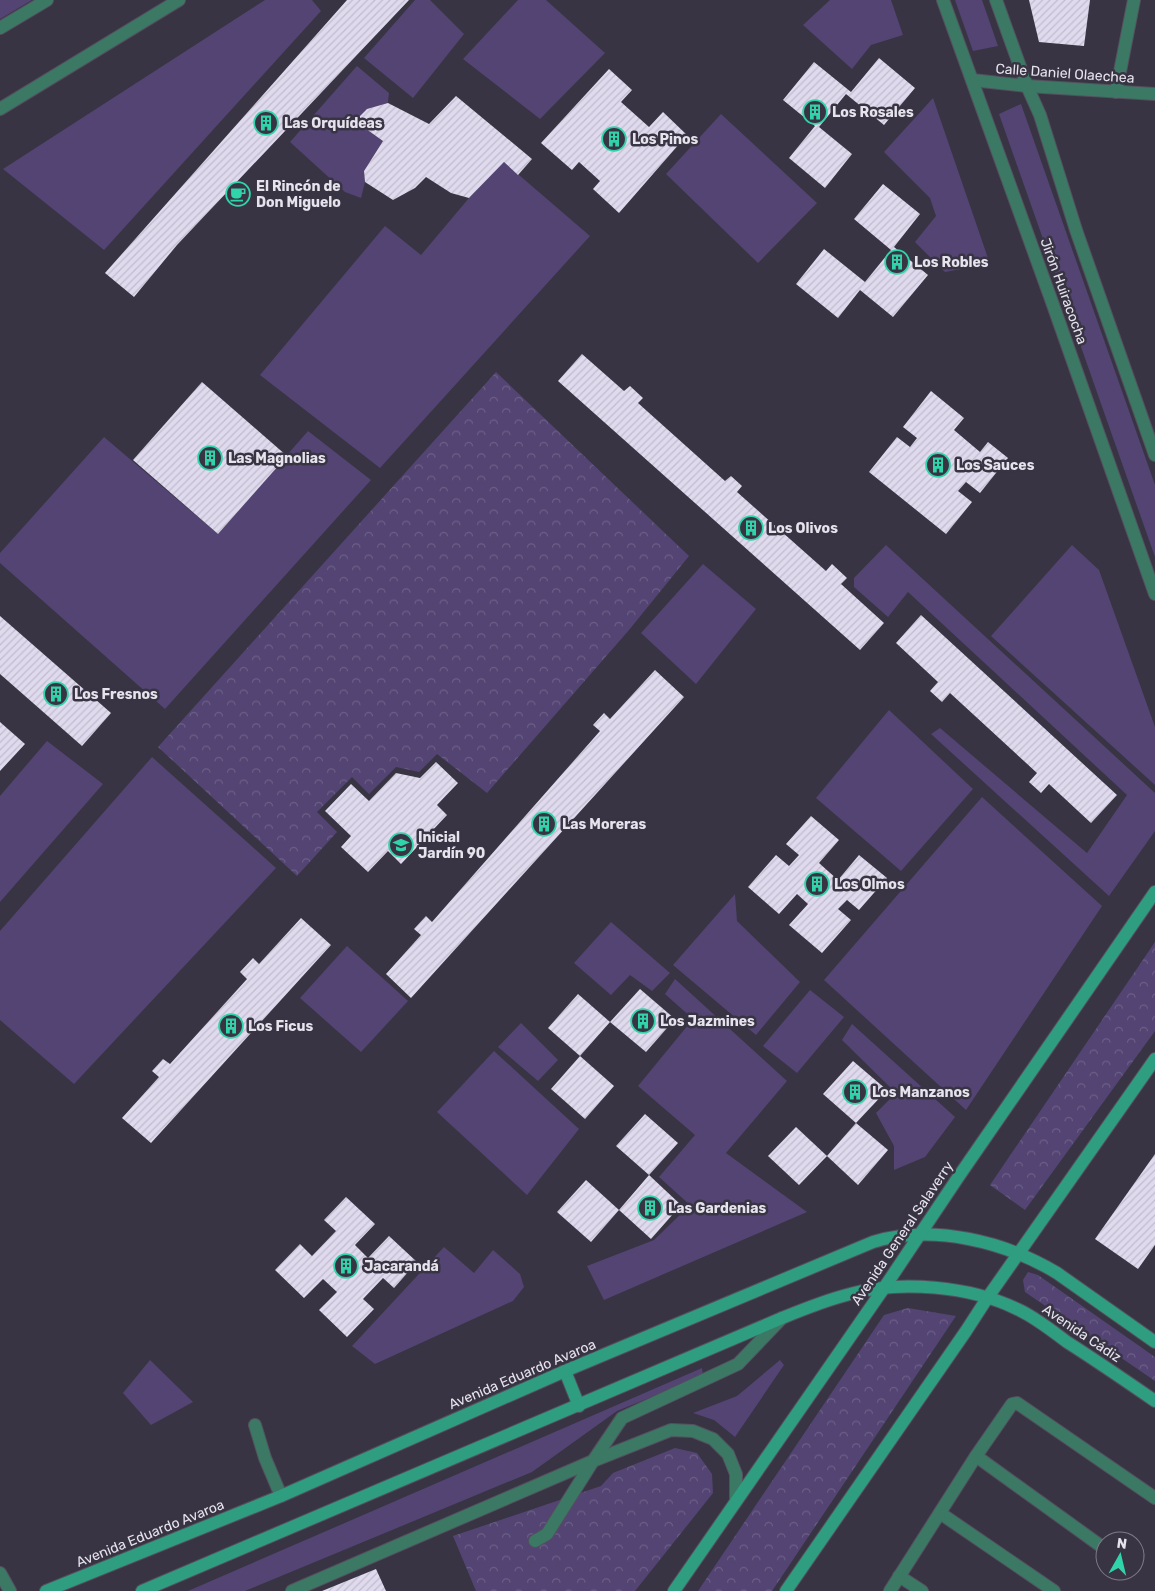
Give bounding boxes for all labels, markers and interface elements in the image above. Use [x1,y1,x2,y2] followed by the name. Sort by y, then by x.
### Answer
[995,60,1135,87] street label: Calle Daniel Olaechea
[802,99,828,125] building icon: Los Rosales
[832,104,914,121] place label: Los Rosales
[253,110,279,136] building icon: Las Orquídeas
[284,115,383,132] place label: Las Orquídeas
[601,126,627,152] building icon: Los Pinos
[632,131,699,148] place label: Los Pinos
[256,178,341,211] place label: El Rincón de Don Miguelo
[225,181,251,207] cafe icon: El Rincón de Don Miguelo
[1036,236,1091,347] street label: Jirón Huiracocha
[884,249,910,275] building icon: Los Robles
[914,254,989,271] place label: Los Robles
[197,445,223,471] building icon: Las Magnolias
[228,450,326,467] place label: Las Magnolias
[925,452,951,478] building icon: Los Sauces
[956,457,1035,474] place label: Los Sauces
[738,515,764,541] building icon: Los Olivos
[768,520,838,537] place label: Los Olivos
[43,681,69,707] building icon: Los Fresnos
[74,686,158,703] place label: Los Fresnos
[531,811,557,837] building icon: Las Moreras
[562,816,647,833] place label: Las Moreras
[418,829,485,862] place label: Inicial Jardín 90
[388,832,414,858] school or university icon: Inicial Jardín 90
[804,871,830,897] building icon: Los Olmos
[834,876,905,893] place label: Los Olmos
[630,1008,656,1034] building icon: Los Jazmines
[218,1013,244,1039] building icon: Los Ficus
[660,1013,755,1030] place label: Los Jazmines
[248,1018,313,1035] place label: Los Ficus
[842,1079,868,1105] building icon: Los Manzanos
[872,1084,970,1101] place label: Los Manzanos
[848,1158,957,1309] street label: Avenida General Salaverry
[637,1195,663,1221] building icon: Las Gardenias
[668,1200,766,1217] place label: Las Gardenias
[333,1253,359,1279] building icon: Jacarandá
[364,1258,439,1275] place label: Jacarandá
[1039,1301,1124,1366] street label: Avenida Cádiz
[446,1336,598,1413] street label: Avenida Eduardo Avaroa
[74,1496,227,1571] street label: Avenida Eduardo Avaroa
[1095,1531,1145,1581] north arrow
[1116,1535,1128,1553] text: N

